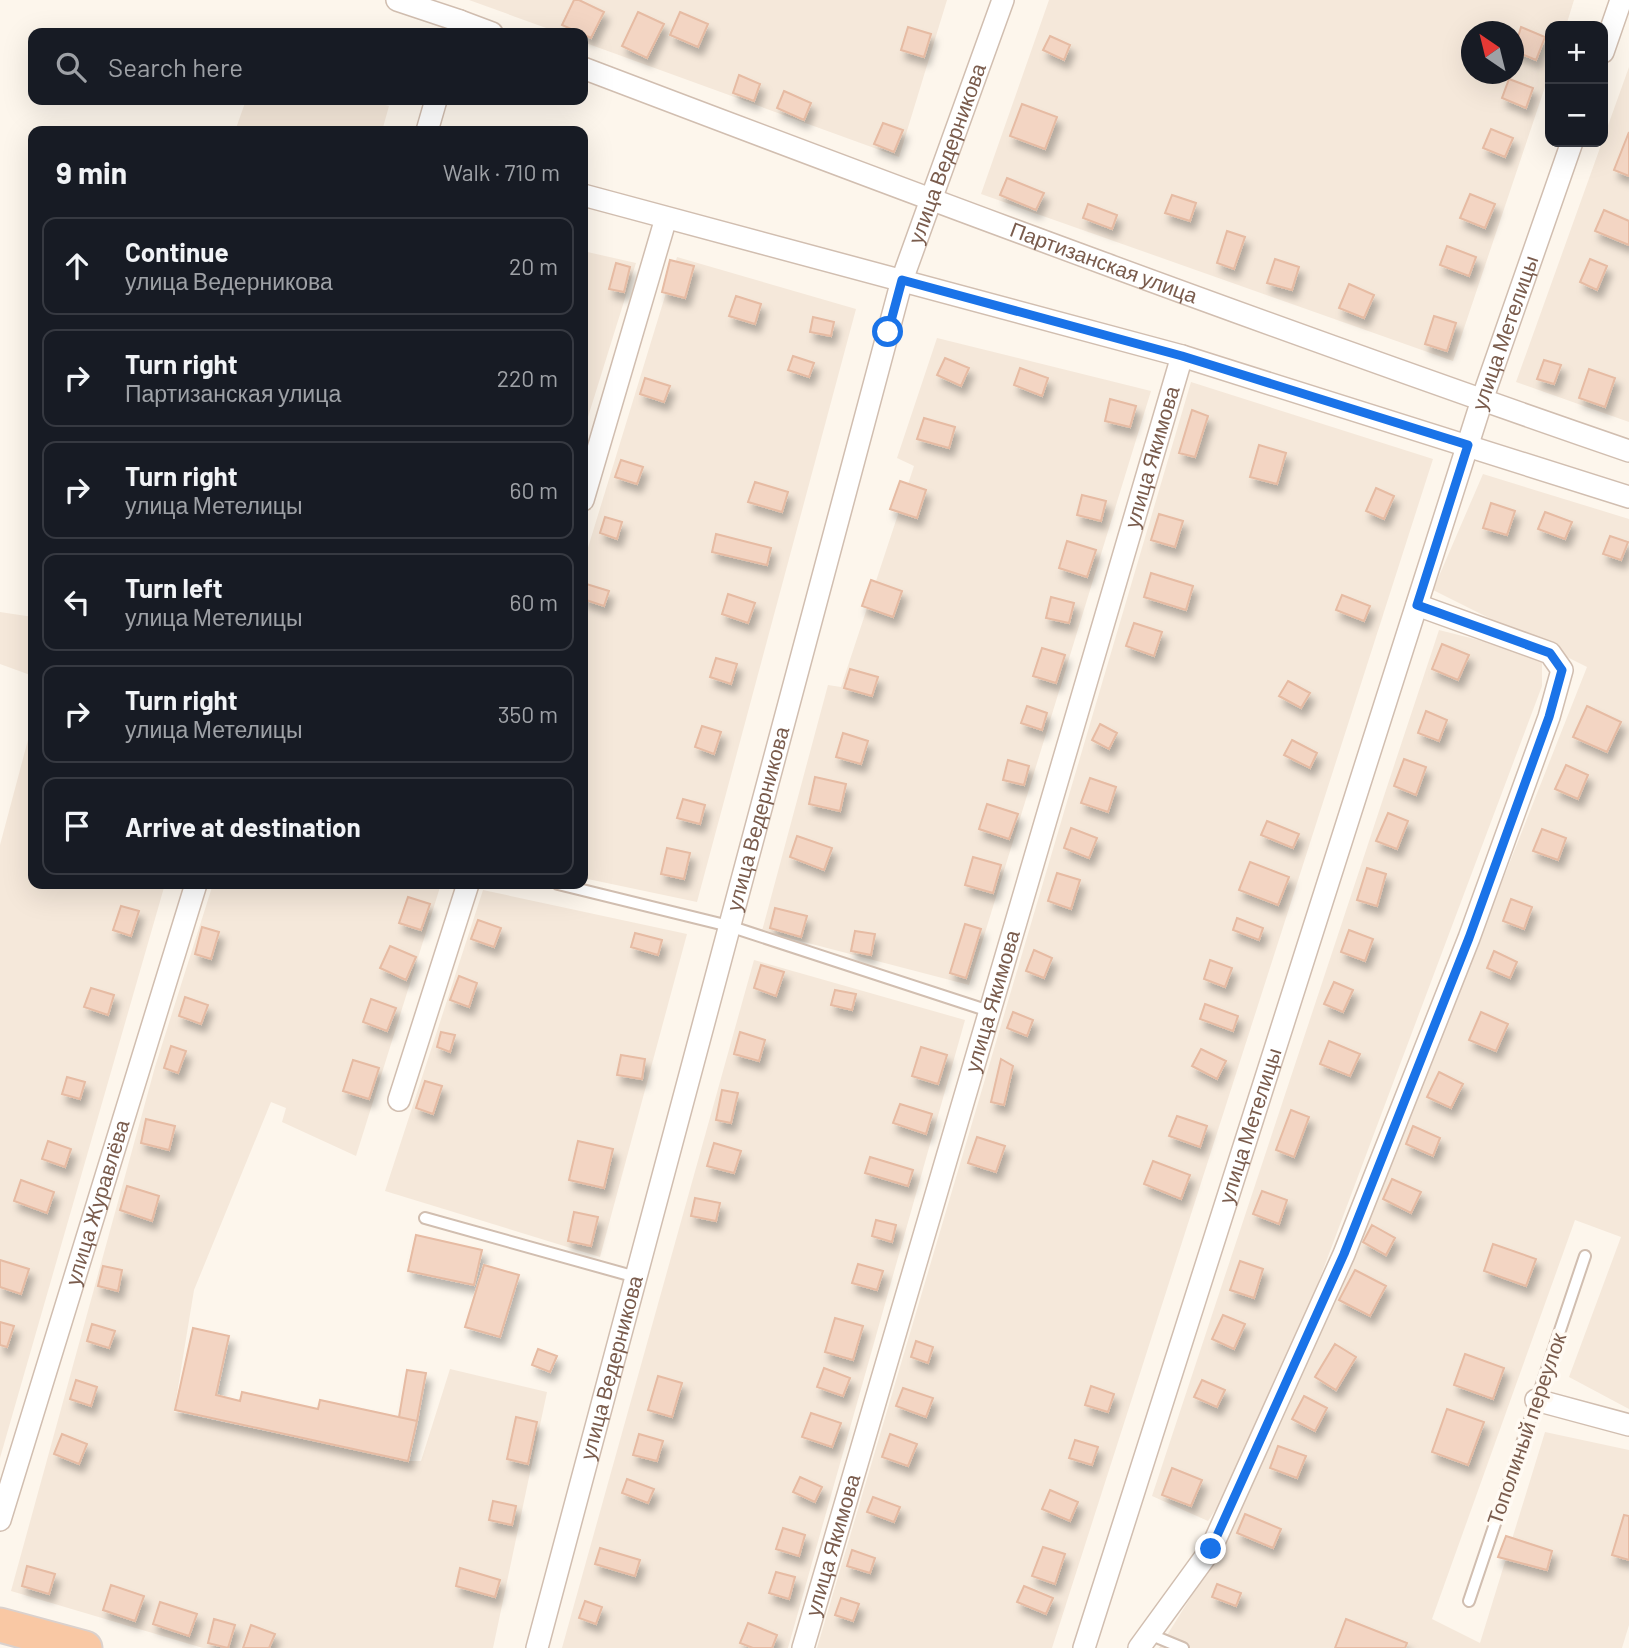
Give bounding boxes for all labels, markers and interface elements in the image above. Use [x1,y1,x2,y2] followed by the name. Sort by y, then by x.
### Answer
[1461,21,1524,84] north arrow
[1545,21,1608,147] map controls
[1545,21,1608,84] button: +
[28,28,588,105] search box
[52,48,90,86] icon: search
[108,51,243,82] text: Search here
[902,59,990,247] street label: улица Ведерникова
[1545,84,1608,147] button: −
[56,154,127,190] text: 9 min
[443,158,560,186] text: Walk · 710 m
[1007,216,1201,308] street label: Партизанская улица
[125,236,229,267] text: Continue
[58,247,96,285] icon: ahead
[509,252,558,280] text: 20 m
[1466,252,1543,413] street label: улица Метелицы
[125,267,333,295] text: улица Ведерникова
[872,316,903,347] route start
[125,348,238,379] text: Turn right
[58,359,96,397] icon: right
[497,364,558,392] text: 220 m
[125,379,341,407] text: Партизанская улица
[1118,383,1184,531] street label: улица Якимова
[125,460,238,491] text: Turn right
[58,471,96,509] icon: right
[510,476,558,504] text: 60 m
[125,491,303,519] text: улица Метелицы
[125,572,223,603] text: Turn left
[58,583,96,621] icon: left
[510,588,558,616] text: 60 m
[125,603,303,631] text: улица Метелицы
[125,684,238,715] text: Turn right
[58,695,96,733] icon: right
[498,700,558,728] text: 350 m
[125,715,303,743] text: улица Метелицы
[720,723,793,914] street label: улица Ведерникова
[58,807,96,845] icon: arrive
[125,811,361,842] text: Arrive at destination
[959,927,1024,1075] street label: улица Якимова
[1213,1044,1286,1207] street label: улица Метелицы
[59,1116,134,1288] street label: улица Журавлёва
[574,1272,647,1462] street label: улица Ведерникова
[1481,1328,1570,1528] street label: Тополиный переулок
[799,1471,864,1619] street label: улица Якимова
[1195,1533,1226,1564] route end

